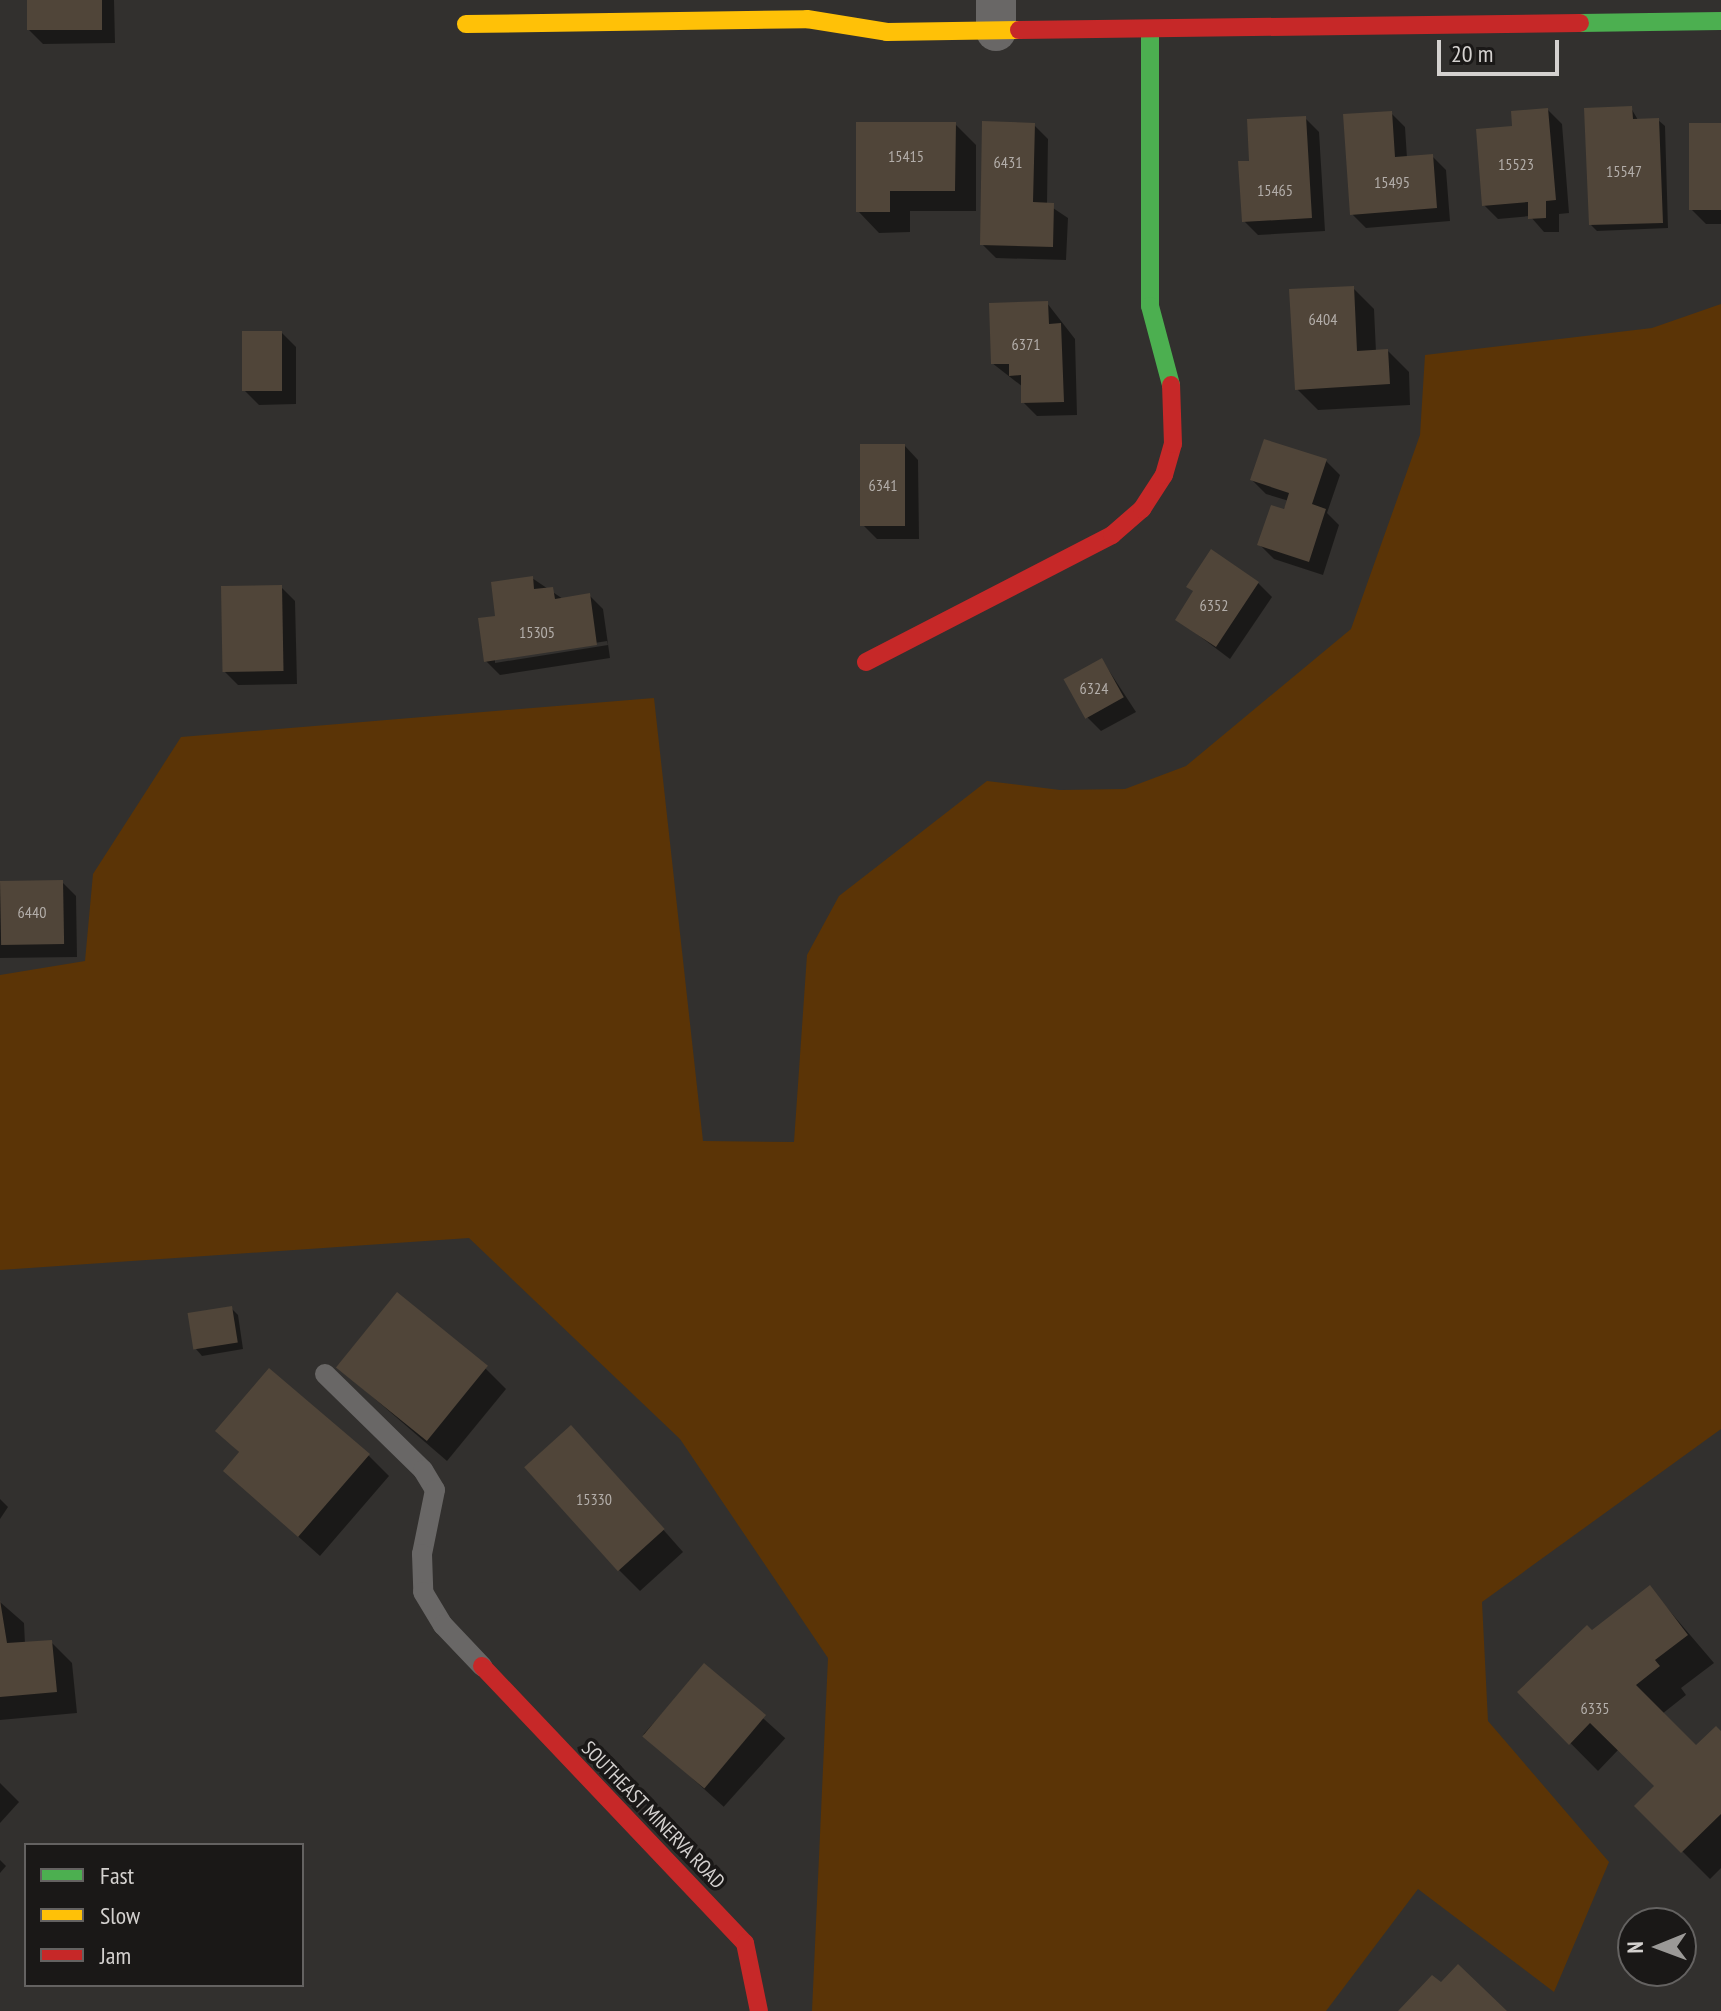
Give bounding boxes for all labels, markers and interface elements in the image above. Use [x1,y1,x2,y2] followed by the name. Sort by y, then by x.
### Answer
[1441,24,1563,74] scale bar
[1451,38,1493,69] text: 20 m
[888,146,924,166] house number: 15415
[994,152,1022,172] house number: 6431
[1498,154,1534,174] house number: 15523
[1606,161,1642,181] house number: 15547
[1374,172,1410,192] house number: 15495
[1257,180,1293,200] house number: 15465
[1309,309,1337,329] house number: 6404
[1012,334,1040,354] house number: 6371
[869,475,897,495] house number: 6341
[1200,595,1228,615] house number: 6352
[519,622,555,642] house number: 15305
[1080,678,1108,698] house number: 6324
[18,902,46,922] house number: 6440
[576,1489,612,1509] house number: 15330
[1581,1698,1609,1718] house number: 6335
[576,1736,730,1894] street label: SOUTHEAST MINERVA ROAD
[24,1843,304,1987] legend
[100,1860,134,1891] text: Fast
[100,1900,140,1931] text: Slow
[1617,1907,1697,1987] north arrow
[100,1940,131,1971] text: Jam
[1621,1941,1649,1954] text: N

